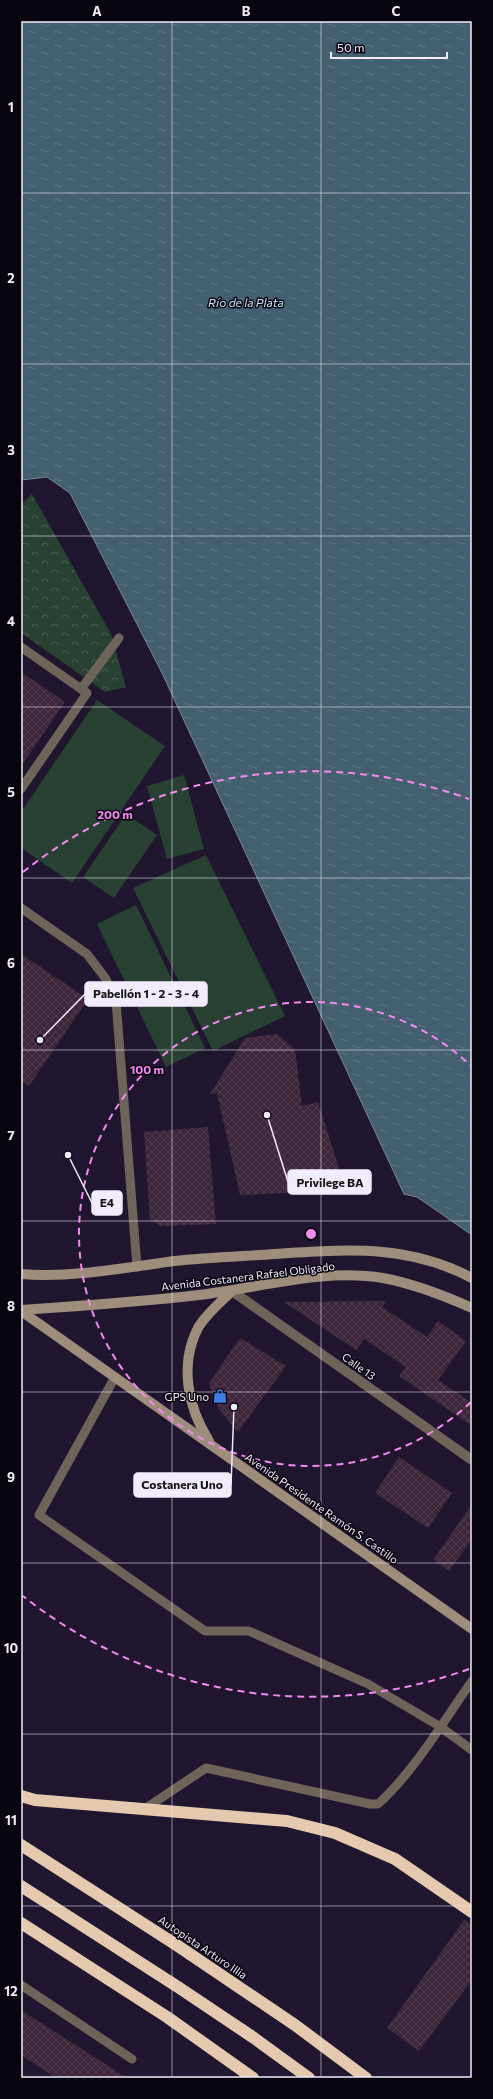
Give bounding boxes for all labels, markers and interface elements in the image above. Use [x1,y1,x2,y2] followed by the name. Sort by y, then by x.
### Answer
[92,3,102,19] text: A
[242,3,251,19] text: B
[392,3,401,19] text: C
[331,34,447,60] scale bar
[337,40,365,54] text: 50 m
[8,99,14,115] text: 1
[7,270,15,286] text: 2
[208,295,284,309] water label: Río de la Plata
[7,442,15,458] text: 3
[7,613,15,629] text: 4
[7,784,15,800] text: 5
[97,807,133,821] text: 200 m
[7,955,15,971] text: 6
[85,982,207,1006] callout: Pabellón 1 - 2 - 3 - 4
[93,986,200,1000] text: Pabellón 1 - 2 - 3 - 4
[130,1062,164,1076] text: 100 m
[7,1127,15,1143] text: 7
[288,1170,371,1194] callout: Privilege BA
[296,1175,364,1189] text: Privilege BA
[92,1191,122,1215] callout: E4
[100,1195,115,1209] text: E4
[304,1227,318,1241] centre of rings
[160,1259,336,1293] street label: Avenida Costanera Rafael Obligado
[7,1298,15,1314] text: 8
[340,1350,378,1382] street label: Calle 13
[212,1388,228,1404] shop icon: GPS Uno
[165,1390,209,1403] place label: GPS Uno
[243,1450,401,1566] street label: Avenida Presidente Ramón S. Castillo
[7,1469,15,1485] text: 9
[134,1473,231,1497] callout: Costanera Uno
[141,1477,223,1491] text: Costanera Uno
[4,1640,19,1656] text: 10
[5,1812,17,1828] text: 11
[156,1913,250,1981] street label: Autopista Arturo Illia
[4,1983,18,1999] text: 12

